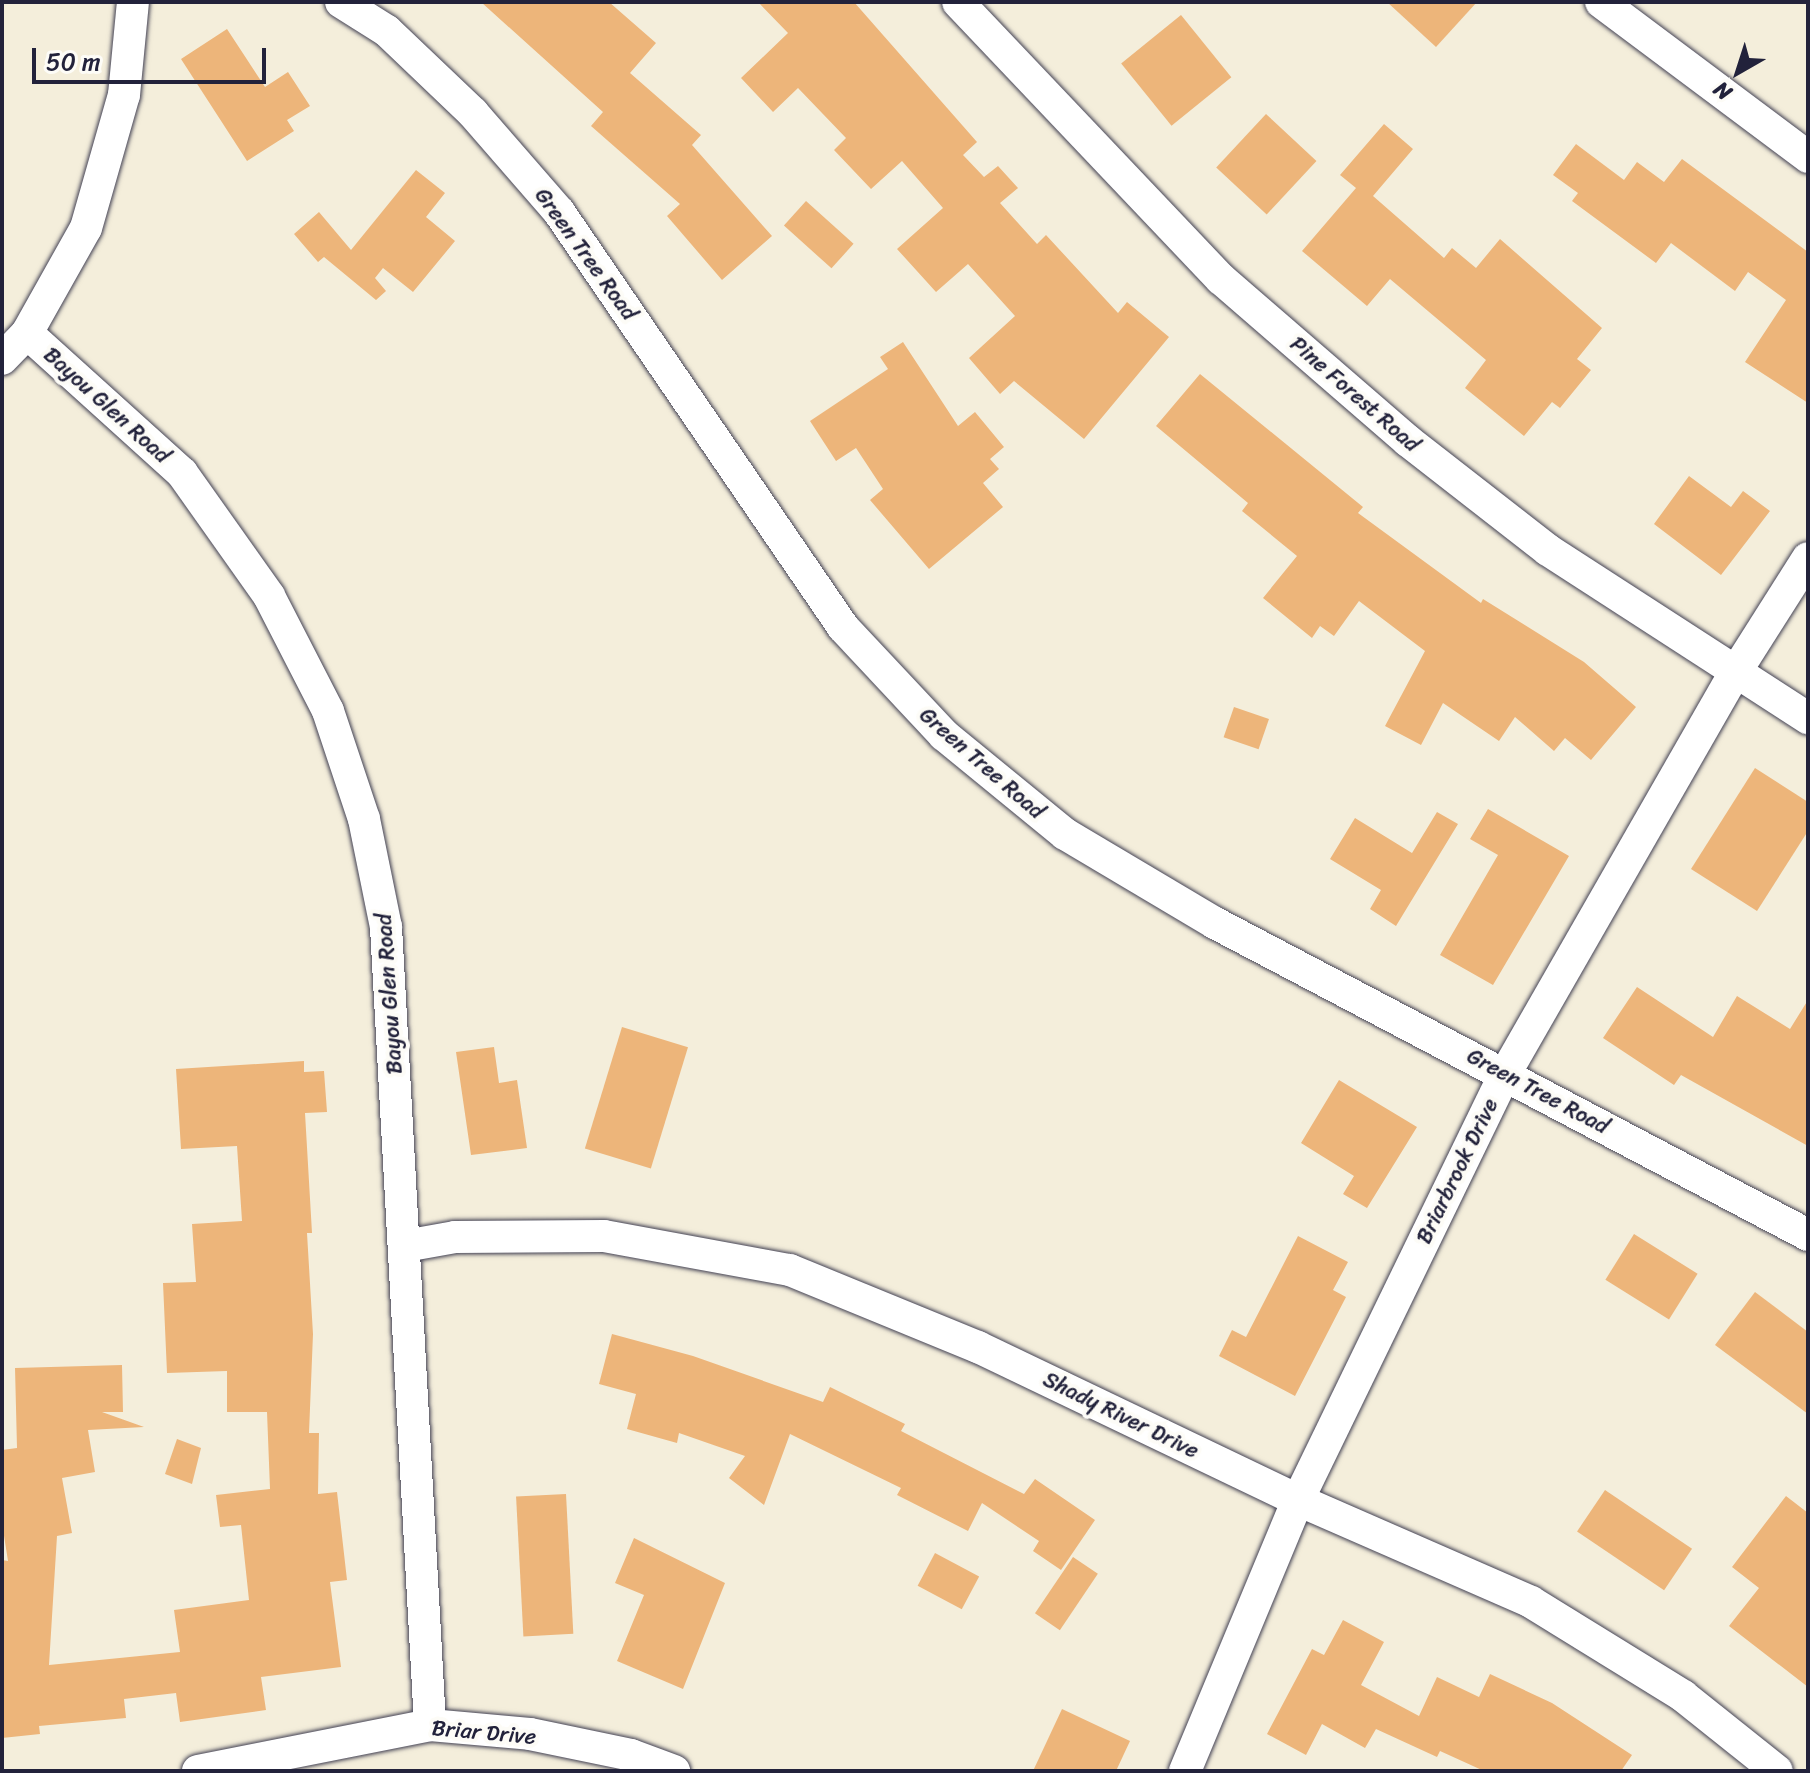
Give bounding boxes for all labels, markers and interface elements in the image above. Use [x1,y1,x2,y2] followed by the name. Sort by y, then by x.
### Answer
[36,32,270,82] scale bar
[1698,32,1778,112] north arrow
[46,41,101,83] text: 50 m
[1704,71,1741,111] text: N
[529,182,643,326] street label: Green Tree Road
[1285,330,1425,458] street label: Pine Forest Road
[38,341,176,469] street label: Bayou Glen Road
[914,701,1050,825] street label: Green Tree Road
[370,913,408,1075] street label: Bayou Glen Road
[1462,1042,1614,1140] street label: Green Tree Road
[1410,1094,1504,1248] street label: Briarbrook Drive
[1039,1366,1203,1464] street label: Shady River Drive
[431,1714,537,1750] street label: Briar Drive

